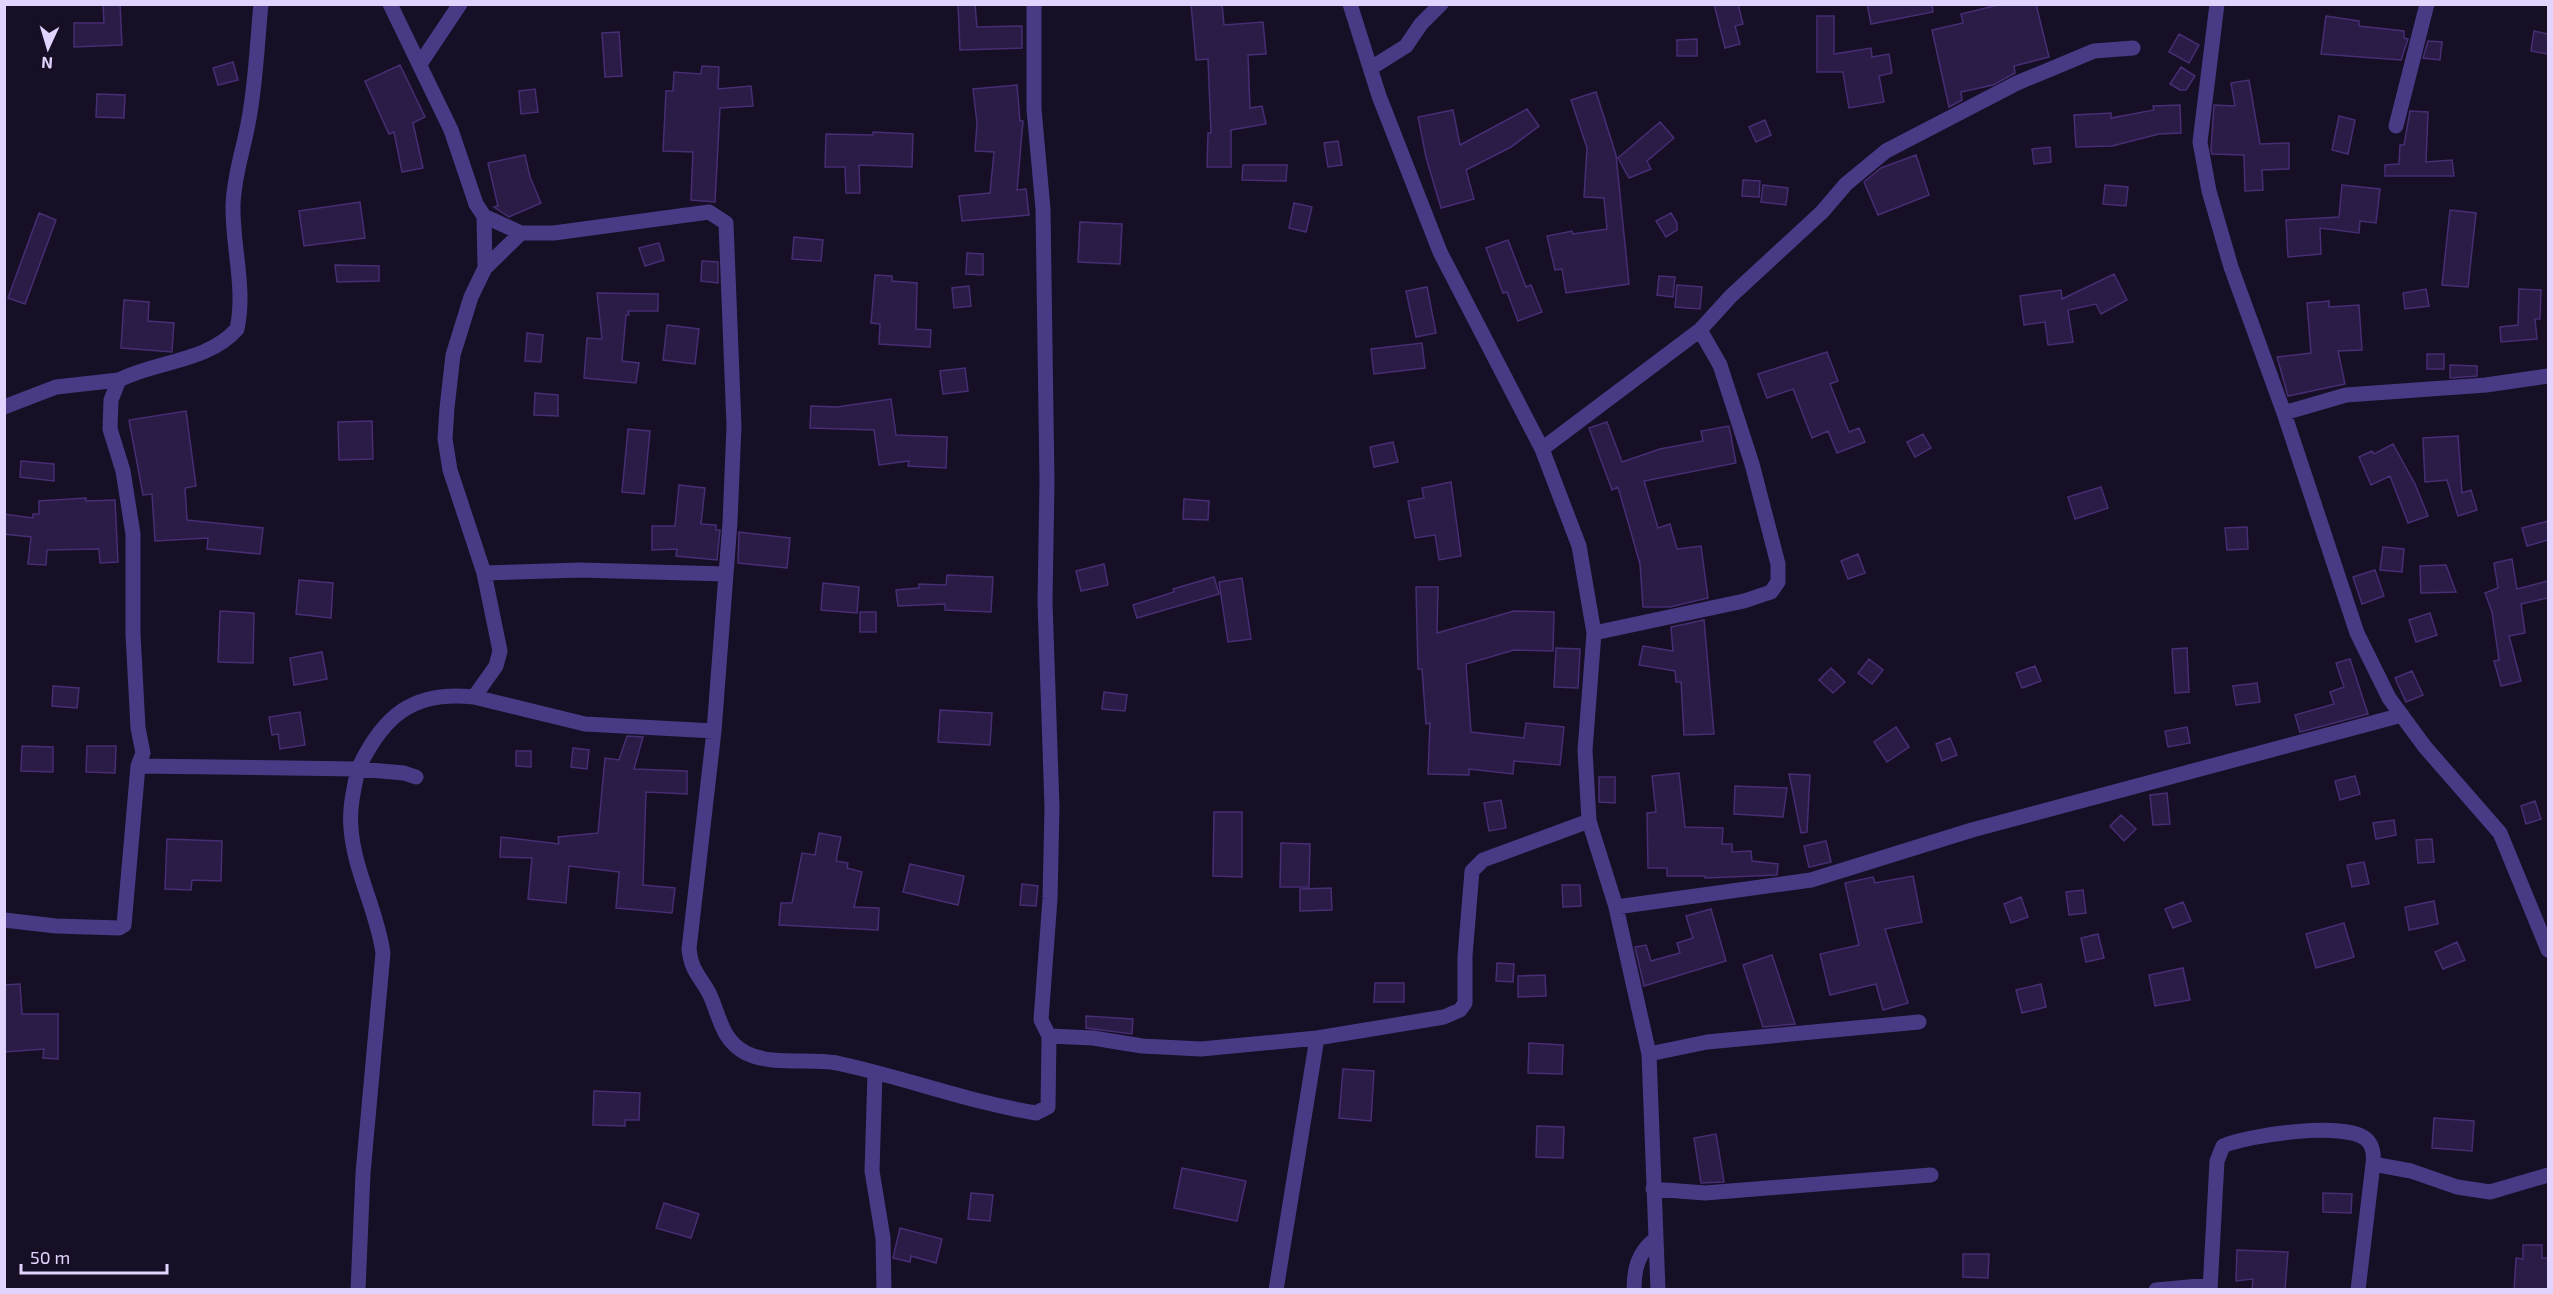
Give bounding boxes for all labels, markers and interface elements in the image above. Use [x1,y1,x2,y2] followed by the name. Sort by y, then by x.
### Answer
[18,18,78,78] north arrow
[40,54,53,73] text: N
[21,1237,166,1275] scale bar
[30,1246,70,1268] text: 50 m

